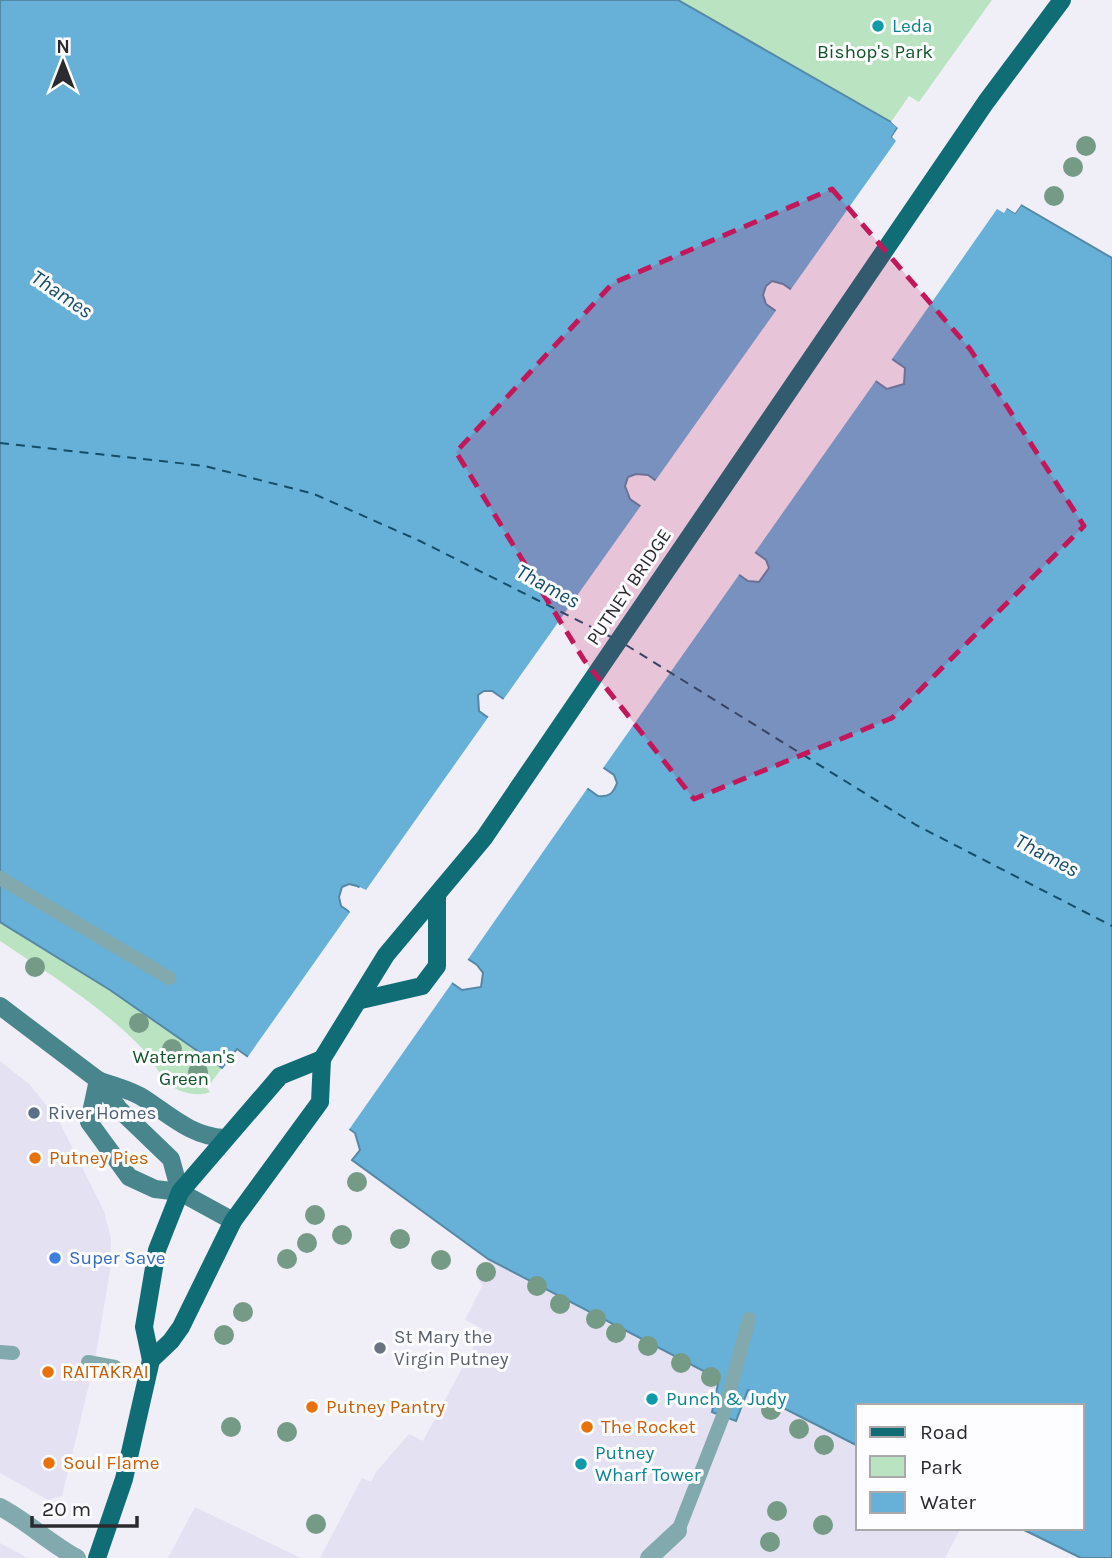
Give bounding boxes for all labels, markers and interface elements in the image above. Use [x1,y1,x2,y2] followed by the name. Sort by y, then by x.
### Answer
[892,15,932,37] place label: Leda
[870,18,886,34] marker: Leda
[28,28,98,98] north arrow
[56,36,70,58] text: N
[817,41,933,63] park label: Bishop's Park
[27,265,97,323] water label: Thames
[582,525,676,649] street label: PUTNEY BRIDGE
[512,559,584,613] water label: Thames
[1011,828,1083,882] water label: Thames
[133,1046,235,1090] park label: Waterman's Green
[48,1102,157,1124] place label: River Homes
[26,1105,42,1121] marker: River Homes
[49,1147,149,1169] place label: Putney Pies
[27,1150,43,1166] marker: Putney Pies
[69,1247,165,1269] place label: Super Save
[47,1250,63,1266] marker: Super Save
[394,1326,509,1370] place label: St Mary the Virgin Putney
[372,1340,388,1356] marker: St Mary the Virgin Putney
[62,1361,149,1383] place label: RAITAKRAI
[40,1364,56,1380] marker: RAITAKRAI
[666,1388,787,1410] place label: Punch & Judy
[644,1391,660,1407] marker: Punch & Judy
[326,1396,445,1418] place label: Putney Pantry
[304,1399,320,1415] marker: Putney Pantry
[856,1404,1084,1530] legend
[601,1416,696,1438] place label: The Rocket
[579,1419,595,1435] marker: The Rocket
[920,1420,968,1444] text: Road
[595,1442,701,1486] place label: Putney Wharf Tower
[63,1452,159,1474] place label: Soul Flame
[41,1455,57,1471] marker: Soul Flame
[920,1455,963,1479] text: Park
[573,1456,589,1472] marker: Putney Wharf Tower
[32,1484,136,1528] scale bar
[920,1490,976,1514] text: Water
[42,1497,91,1521] text: 20 m

